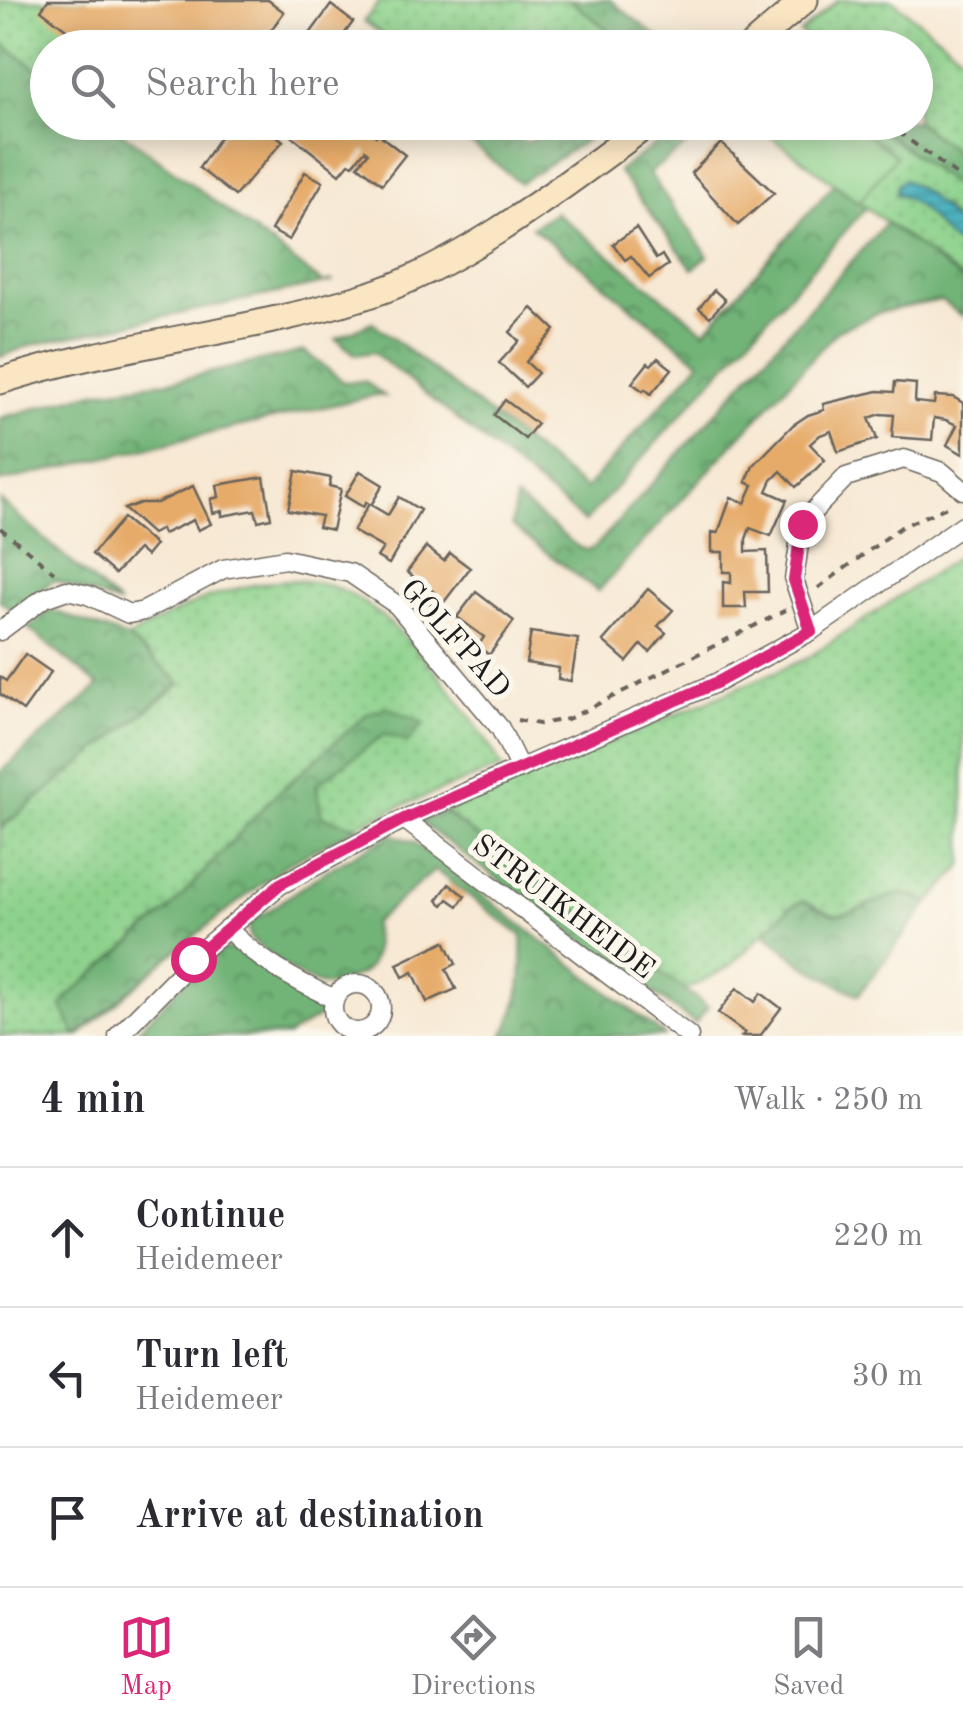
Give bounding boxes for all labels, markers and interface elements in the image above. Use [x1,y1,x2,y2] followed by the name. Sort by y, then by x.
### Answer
[30,30,933,140] search box
[65,58,120,113] icon: search
[145,66,340,104] text: Search here
[780,502,826,548] route end
[394,574,515,704] street label: GOLFPAD
[466,830,659,985] street label: STRUIKHEIDE
[171,937,217,983] route start
[40,1080,146,1122] text: 4 min
[733,1085,923,1117] text: Walk · 250 m
[135,1198,285,1236] text: Continue
[40,1210,95,1265] icon: ahead
[833,1221,923,1253] text: 220 m
[135,1245,283,1277] text: Heidemeer
[135,1338,288,1376] text: Turn left
[40,1350,95,1405] icon: left
[852,1361,923,1393] text: 30 m
[135,1385,283,1417] text: Heidemeer
[40,1490,95,1545] icon: arrive
[135,1498,484,1536] text: Arrive at destination
[119,1610,174,1705] tab: Map
[411,1610,536,1705] tab: Directions
[773,1610,844,1705] tab: Saved

